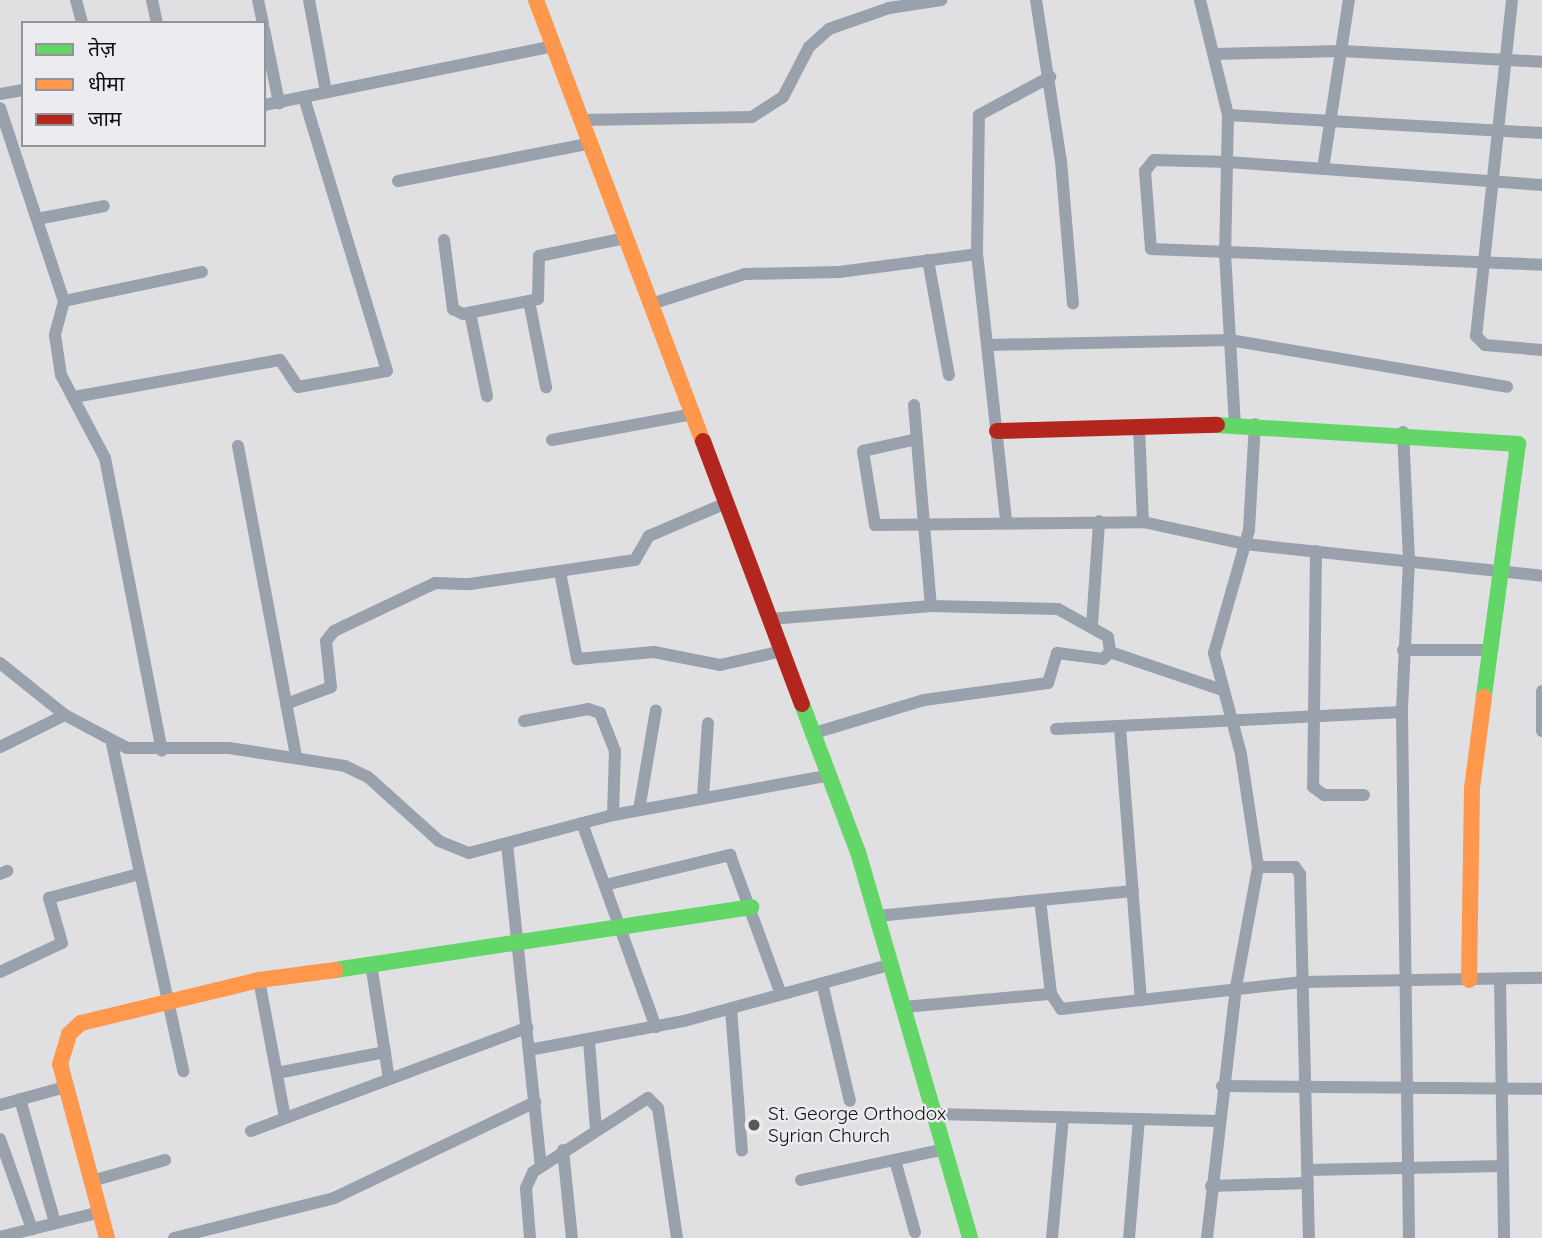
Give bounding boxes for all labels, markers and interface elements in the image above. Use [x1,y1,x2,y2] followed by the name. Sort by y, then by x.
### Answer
[21,21,266,147] legend
[88,35,116,61] text: तेज़
[88,70,124,96] text: धीमा
[88,105,122,131] text: जाम
[768,1103,946,1147] place label: St. George Orthodox Syrian Church
[746,1117,762,1133] marker: St. George Orthodox Syrian Church

